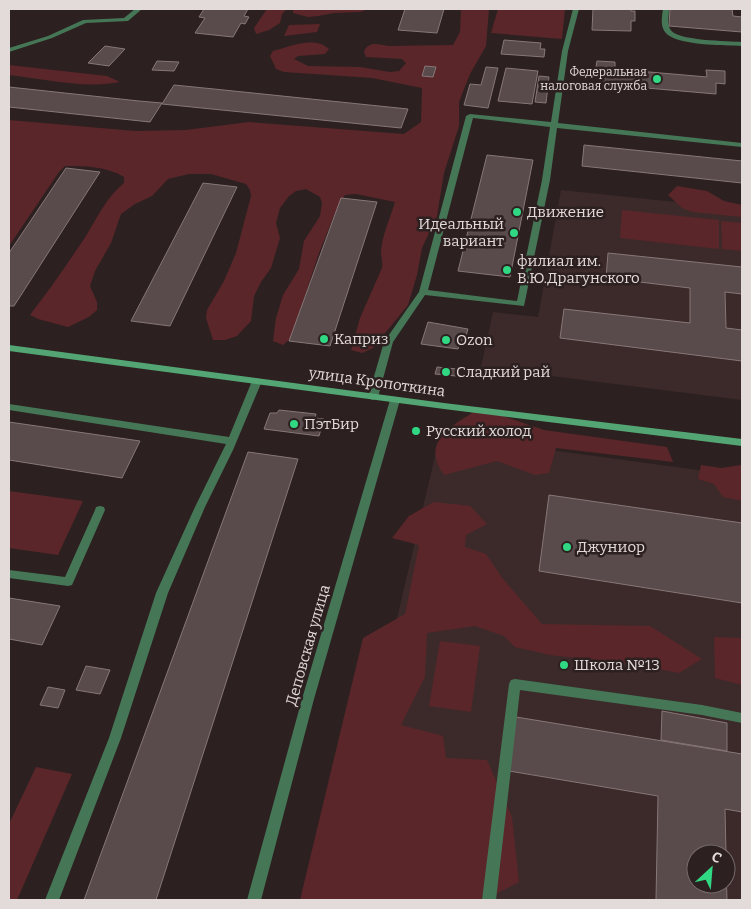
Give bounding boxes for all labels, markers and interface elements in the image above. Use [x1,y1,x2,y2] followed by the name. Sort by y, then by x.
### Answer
[540,65,647,93] place label: Федеральная налоговая служба
[651,73,663,85] marker: Федеральная налоговая служба
[527,203,604,221] place label: Движение
[511,206,523,218] marker: Движение
[418,215,504,250] place label: Идеальный вариант
[508,227,520,239] marker: Идеальный вариант
[517,252,640,287] place label: филиал им. В.Ю.Драгунского
[501,264,513,276] marker: филиал им. В.Ю.Драгунского
[334,330,388,348] place label: Каприз
[456,331,493,349] place label: Ozon
[318,333,330,345] marker: Каприз
[440,334,452,346] marker: Ozon
[307,363,446,400] street label: улица Кропоткина
[456,363,551,381] place label: Сладкий рай
[440,366,452,378] marker: Сладкий рай
[304,415,359,433] place label: ПэтБир
[288,418,300,430] marker: ПэтБир
[426,422,531,440] place label: Русский холод
[410,425,422,437] marker: Русский холод
[577,538,645,556] place label: Джуниор
[561,541,573,553] marker: Джуниор
[282,582,334,708] street label: Деповская улица
[574,656,660,674] place label: Школа №13
[558,659,570,671] marker: Школа №13
[686,844,736,894] north arrow
[709,848,724,867] text: С

